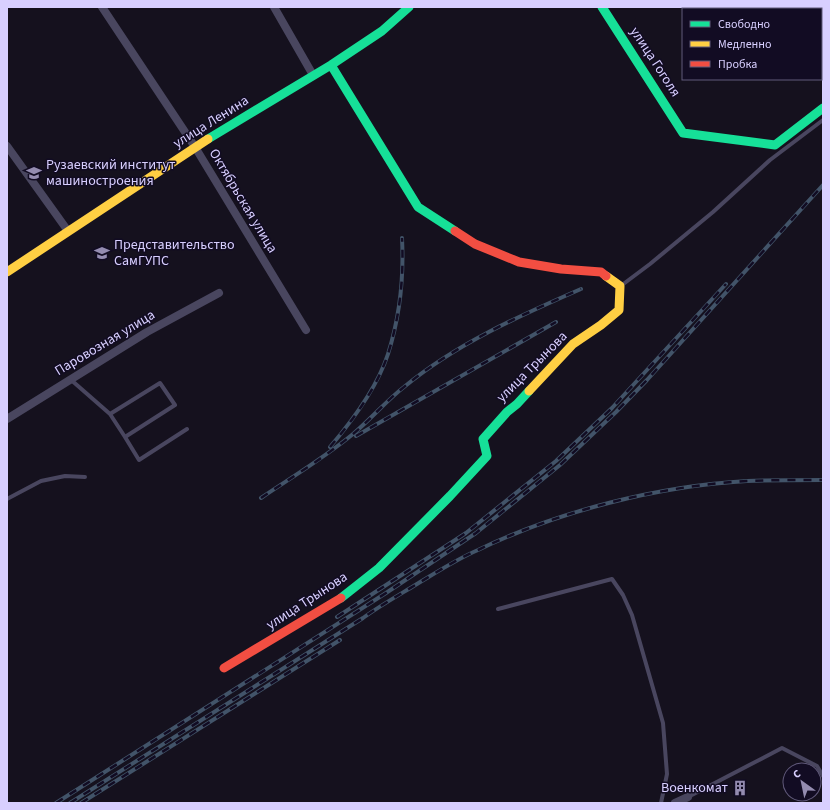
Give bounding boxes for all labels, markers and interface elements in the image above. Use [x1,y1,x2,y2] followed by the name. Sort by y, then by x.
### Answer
[682,8,822,80] legend
[718,16,770,33] text: Свободно
[625,23,685,101] street label: улица Гоголя
[718,36,772,53] text: Медленно
[718,56,757,73] text: Пробка
[169,91,253,153] street label: улица Ленина
[204,145,282,257] street label: Октябрьская улица
[46,155,176,191] place label: Рузаевский институт машиностроения
[25,164,43,182] school or university icon: Рузаевский институт машиностроения
[114,235,235,271] place label: Представительство СамГУПС
[93,244,111,262] school or university icon: Представительство СамГУПС
[51,305,159,381] street label: Паровозная улица
[492,327,572,407] street label: улица Трынова
[262,567,352,635] street label: улица Трынова
[782,762,822,802] north arrow
[790,766,804,782] text: С
[661,778,729,798] place label: Военкомат
[731,779,749,797] building icon: Военкомат

